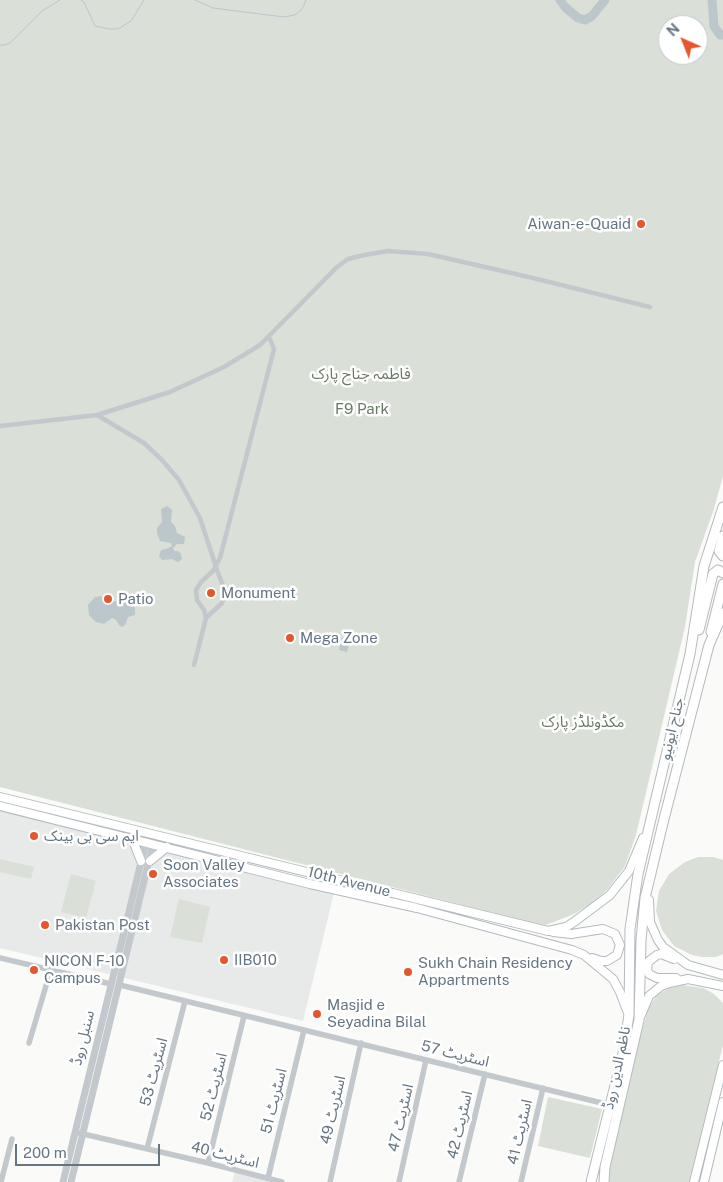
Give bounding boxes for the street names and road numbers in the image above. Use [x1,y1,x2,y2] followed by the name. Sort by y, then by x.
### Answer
[656,696,688,762] street label: جناح ایونیو
[306,863,392,901] street label: 10th Avenue
[67,1009,99,1067] street label: سنبل روڈ
[599,1025,635,1111] street label: ناظم الدین روڈ
[136,1036,172,1108] street label: اسٹریٹ 53
[419,1037,491,1071] street label: اسٹریٹ 57
[197,1051,231,1123] street label: اسٹریٹ 52
[257,1066,291,1136] street label: اسٹریٹ 51
[316,1074,350,1146] street label: اسٹریٹ 49
[384,1082,418,1154] street label: اسٹریٹ 47
[443,1089,477,1161] street label: اسٹریٹ 42
[504,1098,536,1166] street label: اسٹریٹ 41
[189,1138,261,1172] street label: اسٹریٹ 40

